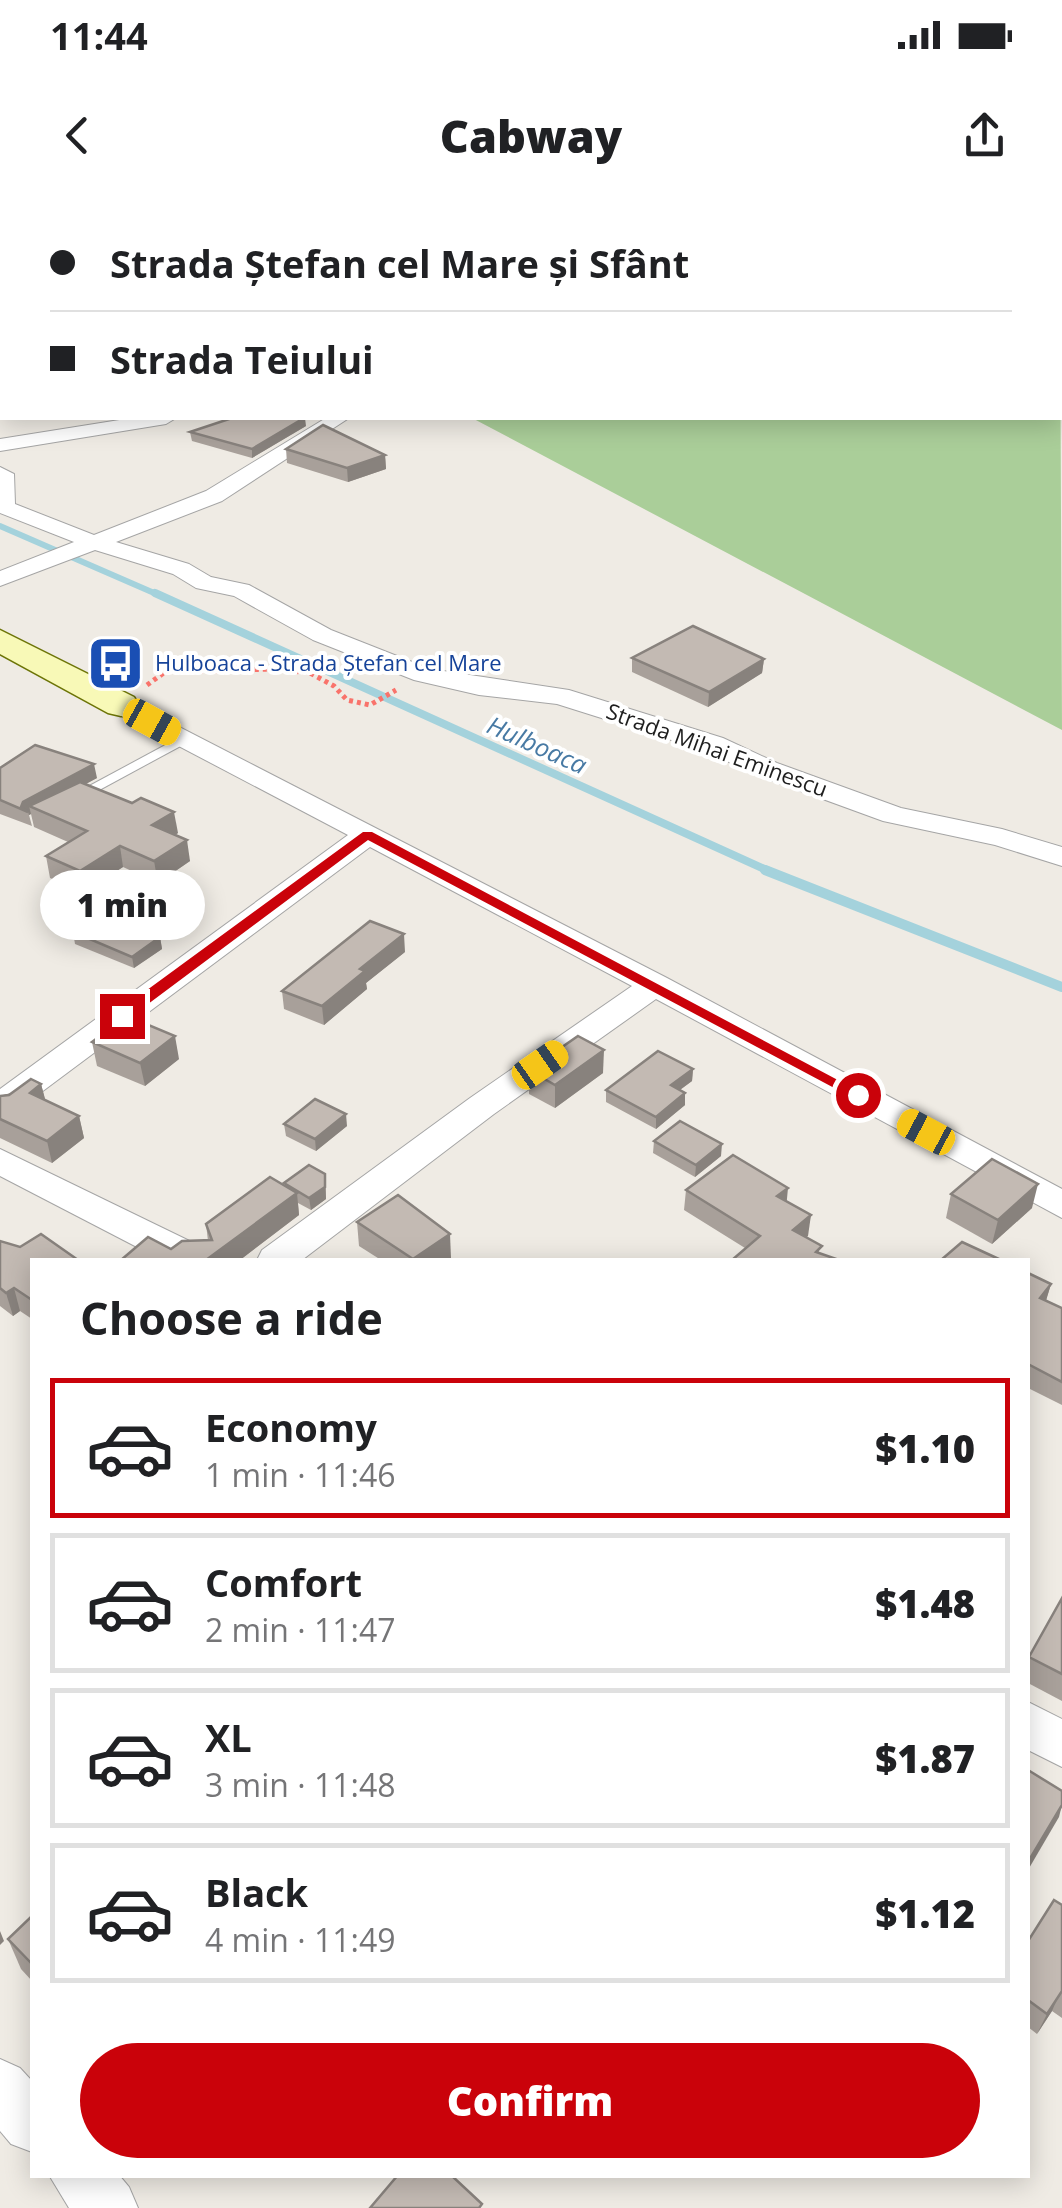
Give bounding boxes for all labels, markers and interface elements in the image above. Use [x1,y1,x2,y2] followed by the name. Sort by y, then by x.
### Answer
[50,9,148,61] text: 11:44
[440,105,622,166] text: Cabway
[50,108,105,163] icon: back
[957,108,1012,163] icon: share
[110,237,689,289] text: Strada Ștefan cel Mare și Sfânt
[110,333,374,385] text: Strada Teiului
[86,633,146,693] bus stop icon: Hulboaca - Strada Ștefan cel Mare
[155,647,502,677] place label: Hulboaca - Strada Ștefan cel Mare
[118,694,186,750] car
[603,695,832,803] street label: Strada Mihai Eminescu
[482,707,593,781] water label: Hulboaca
[39,871,204,941] callout: 1 min
[77,883,168,926] text: 1 min
[100,994,145,1039] route end
[507,1036,573,1094] car
[836,1073,881,1118] route start
[892,1105,960,1159] car
[80,1287,383,1348] text: Choose a ride
[205,1401,377,1453] text: Economy
[85,1403,175,1493] icon: car
[875,1422,975,1474] text: $1.10
[205,1453,396,1496] text: 1 min · 11:46
[205,1556,362,1608] text: Comfort
[85,1558,175,1648] icon: car
[875,1577,975,1629] text: $1.48
[205,1608,396,1651] text: 2 min · 11:47
[205,1711,252,1763] text: XL
[85,1713,175,1803] icon: car
[875,1732,975,1784] text: $1.87
[205,1763,396,1806] text: 3 min · 11:48
[205,1866,308,1918] text: Black
[85,1868,175,1958] icon: car
[875,1887,975,1939] text: $1.12
[205,1918,396,1961] text: 4 min · 11:49
[80,2043,980,2158] button: Confirm

